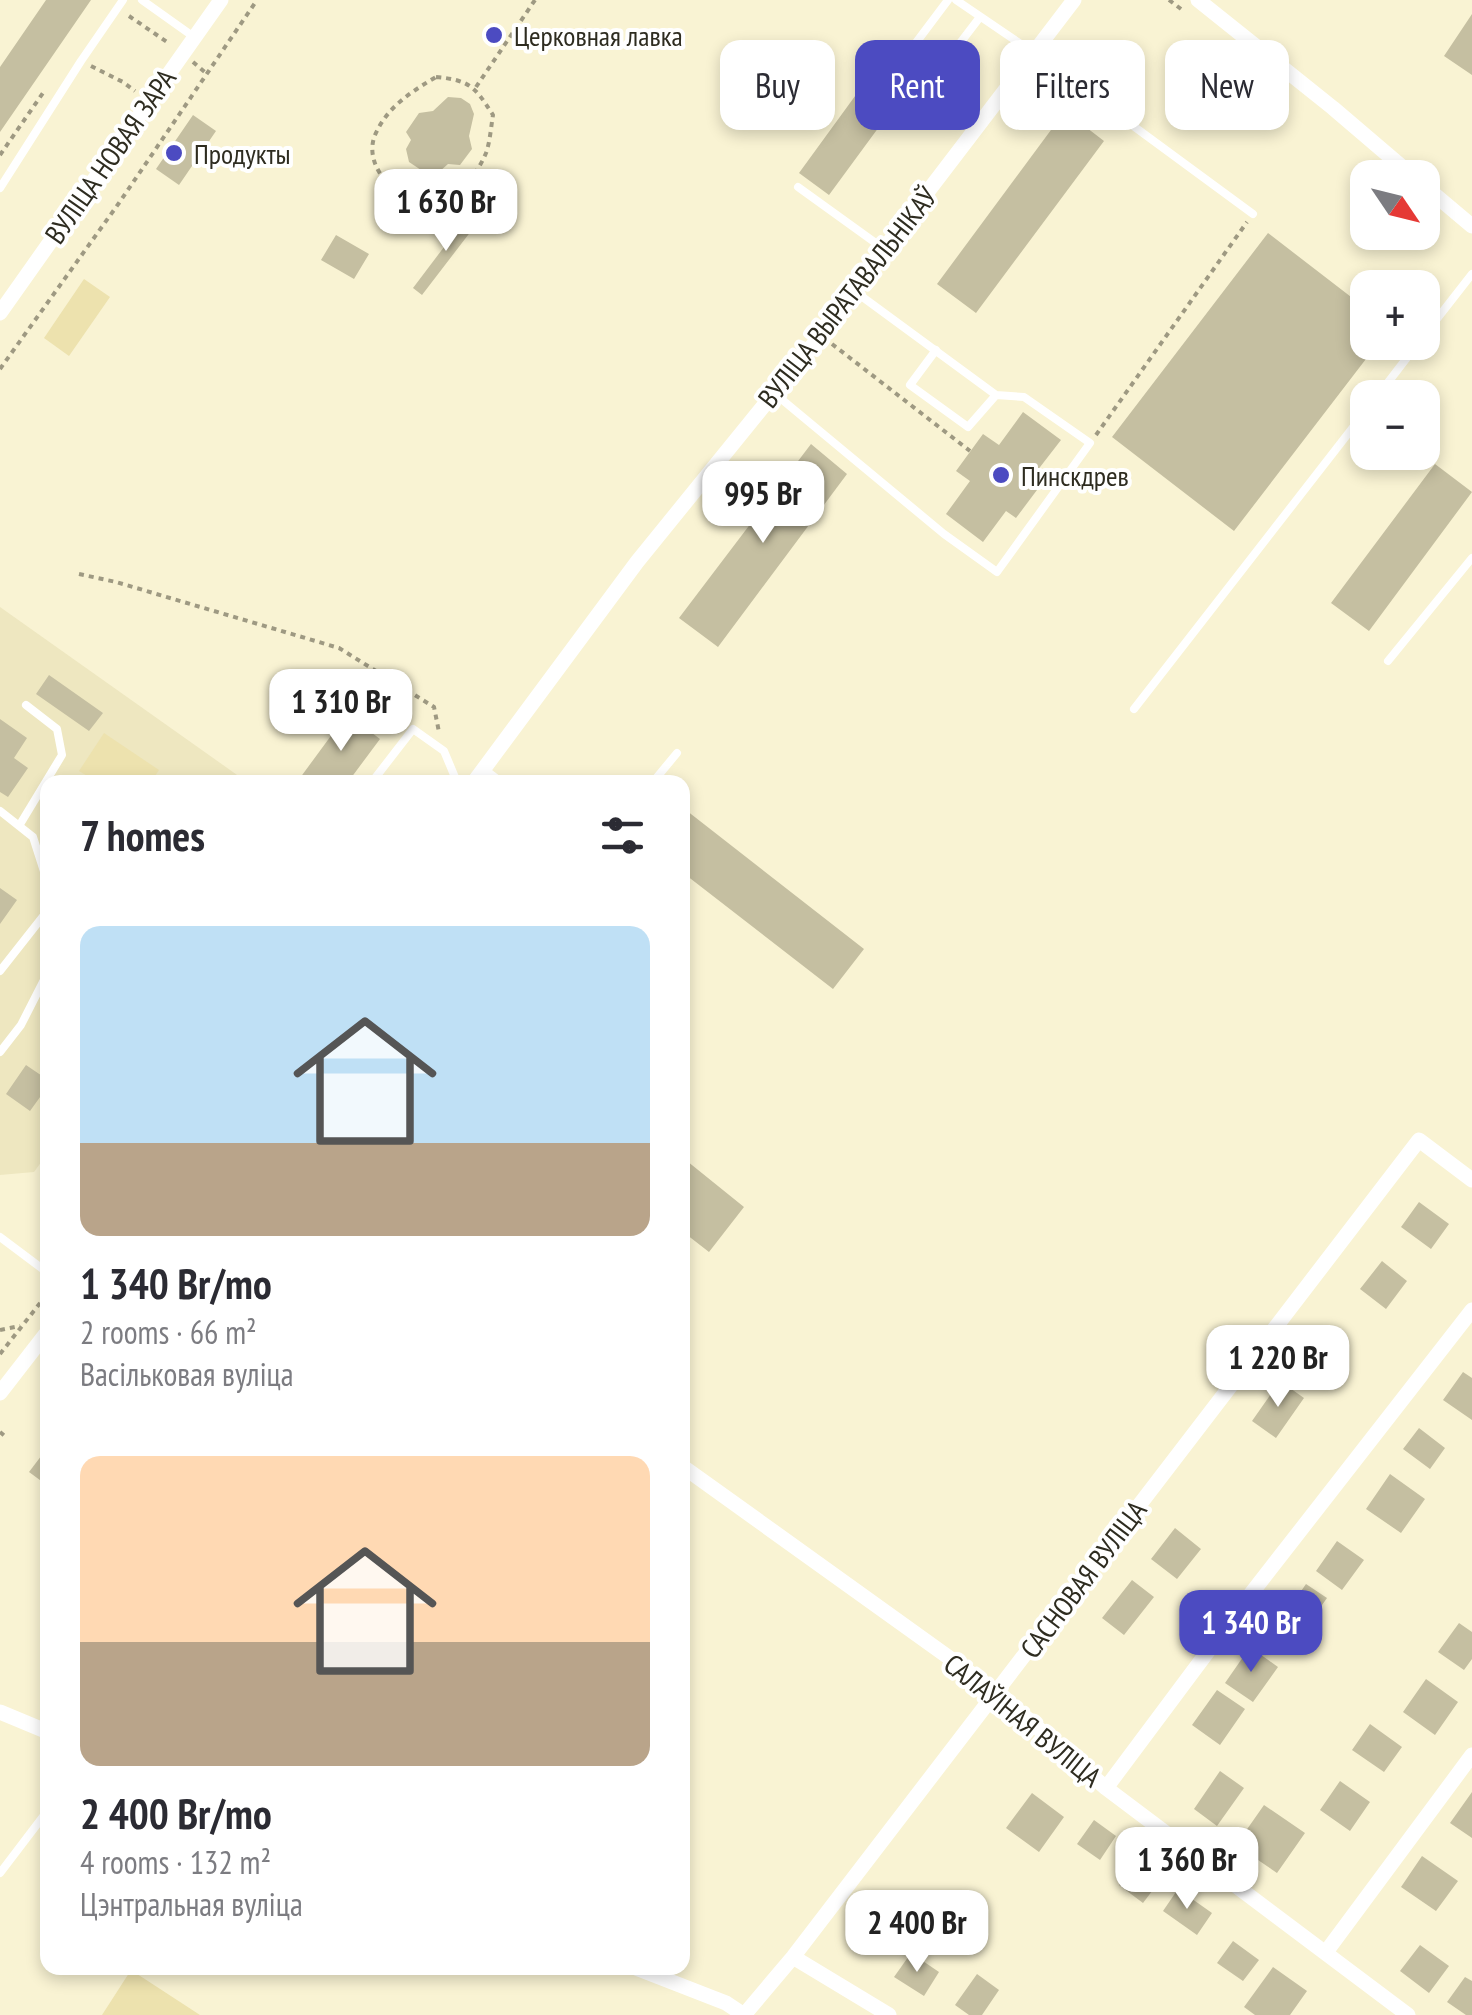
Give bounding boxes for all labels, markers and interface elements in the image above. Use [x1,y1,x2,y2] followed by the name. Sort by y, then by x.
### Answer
[514,17,683,54] place label: Церковная лавка
[483,24,505,46] marker: Церковная лавка
[720,40,835,130] chip: Buy
[855,40,980,130] chip: Rent
[1000,40,1145,130] chip: Filters
[1165,40,1289,130] chip: New
[36,61,184,251] street label: ВУЛІЦА НОВАЯ ЗАРА
[194,135,291,172] place label: Продукты
[163,142,185,164] marker: Продукты
[1350,160,1440,250] north arrow
[1350,160,1440,470] map controls
[343,169,549,254] pin: 1 630 Br
[749,179,945,415] street label: ВУЛІЦА ВЫРАТАВАЛЬНІКАЎ
[396,180,496,222] text: 1 630 Br
[1350,270,1440,360] button: +
[1350,380,1440,470] button: −
[1021,457,1129,494] place label: Пинскдрев
[682,461,844,546] pin: 995 Br
[990,464,1012,486] marker: Пинскдрев
[724,472,802,514] text: 995 Br
[238,669,444,754] pin: 1 310 Br
[291,680,391,722] text: 1 310 Br
[80,808,205,863] text: 7 homes
[595,808,650,863] icon: filters
[275,991,455,1171] icon: home
[80,1256,272,1311] text: 1 340 Br/mo
[80,1311,257,1353] text: 2 rooms · 66 m²
[1175,1325,1381,1410] pin: 1 220 Br
[1228,1336,1328,1378] text: 1 220 Br
[80,1353,294,1395] text: Васільковая вуліца
[1012,1492,1155,1665] street label: САСНОВАЯ ВУЛІЦА
[275,1521,455,1701] icon: home
[1148,1590,1354,1675] pin: 1 340 Br
[1201,1601,1301,1643] text: 1 340 Br
[937,1645,1110,1795] street label: САЛАЎІНАЯ ВУЛІЦА
[80,1786,272,1841] text: 2 400 Br/mo
[1084,1827,1290,1912] pin: 1 360 Br
[1137,1838,1237,1880] text: 1 360 Br
[80,1841,271,1883] text: 4 rooms · 132 m²
[80,1883,303,1925] text: Цэнтральная вуліца
[814,1890,1020,1975] pin: 2 400 Br
[867,1901,967,1943] text: 2 400 Br

